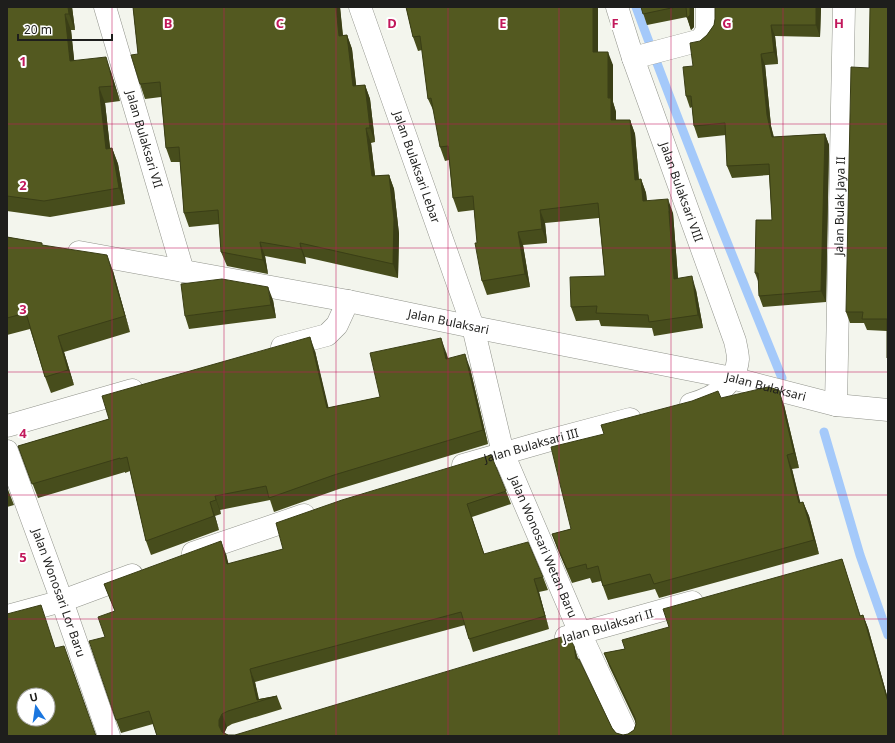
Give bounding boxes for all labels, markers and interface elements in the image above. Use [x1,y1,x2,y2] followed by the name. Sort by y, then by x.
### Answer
[164,14,172,32] text: B
[276,14,284,32] text: C
[387,14,397,32] text: D
[499,14,507,32] text: E
[611,14,619,32] text: F
[722,14,732,32] text: G
[834,14,844,32] text: H
[18,16,112,42] scale bar
[24,21,52,38] text: 20 m
[19,52,27,70] text: 1
[122,87,167,190] street label: Jalan Bulaksari VII
[389,108,445,226] street label: Jalan Bulaksari Lebar
[656,139,708,244] street label: Jalan Bulaksari VIII
[830,156,849,257] street label: Jalan Bulak Jaya II
[19,176,27,194] text: 2
[19,300,27,318] text: 3
[405,304,491,338] street label: Jalan Bulaksari
[723,368,808,405] street label: Jalan Bulaksari
[19,424,27,442] text: 4
[481,424,581,467] street label: Jalan Bulaksari III
[505,472,582,620] street label: Jalan Wonosari Wetan Baru
[28,525,90,659] street label: Jalan Wonosari Lor Baru
[19,548,27,566] text: 5
[560,604,655,647] street label: Jalan Bulaksari II
[16,687,56,727] north arrow
[28,689,39,705] text: U

